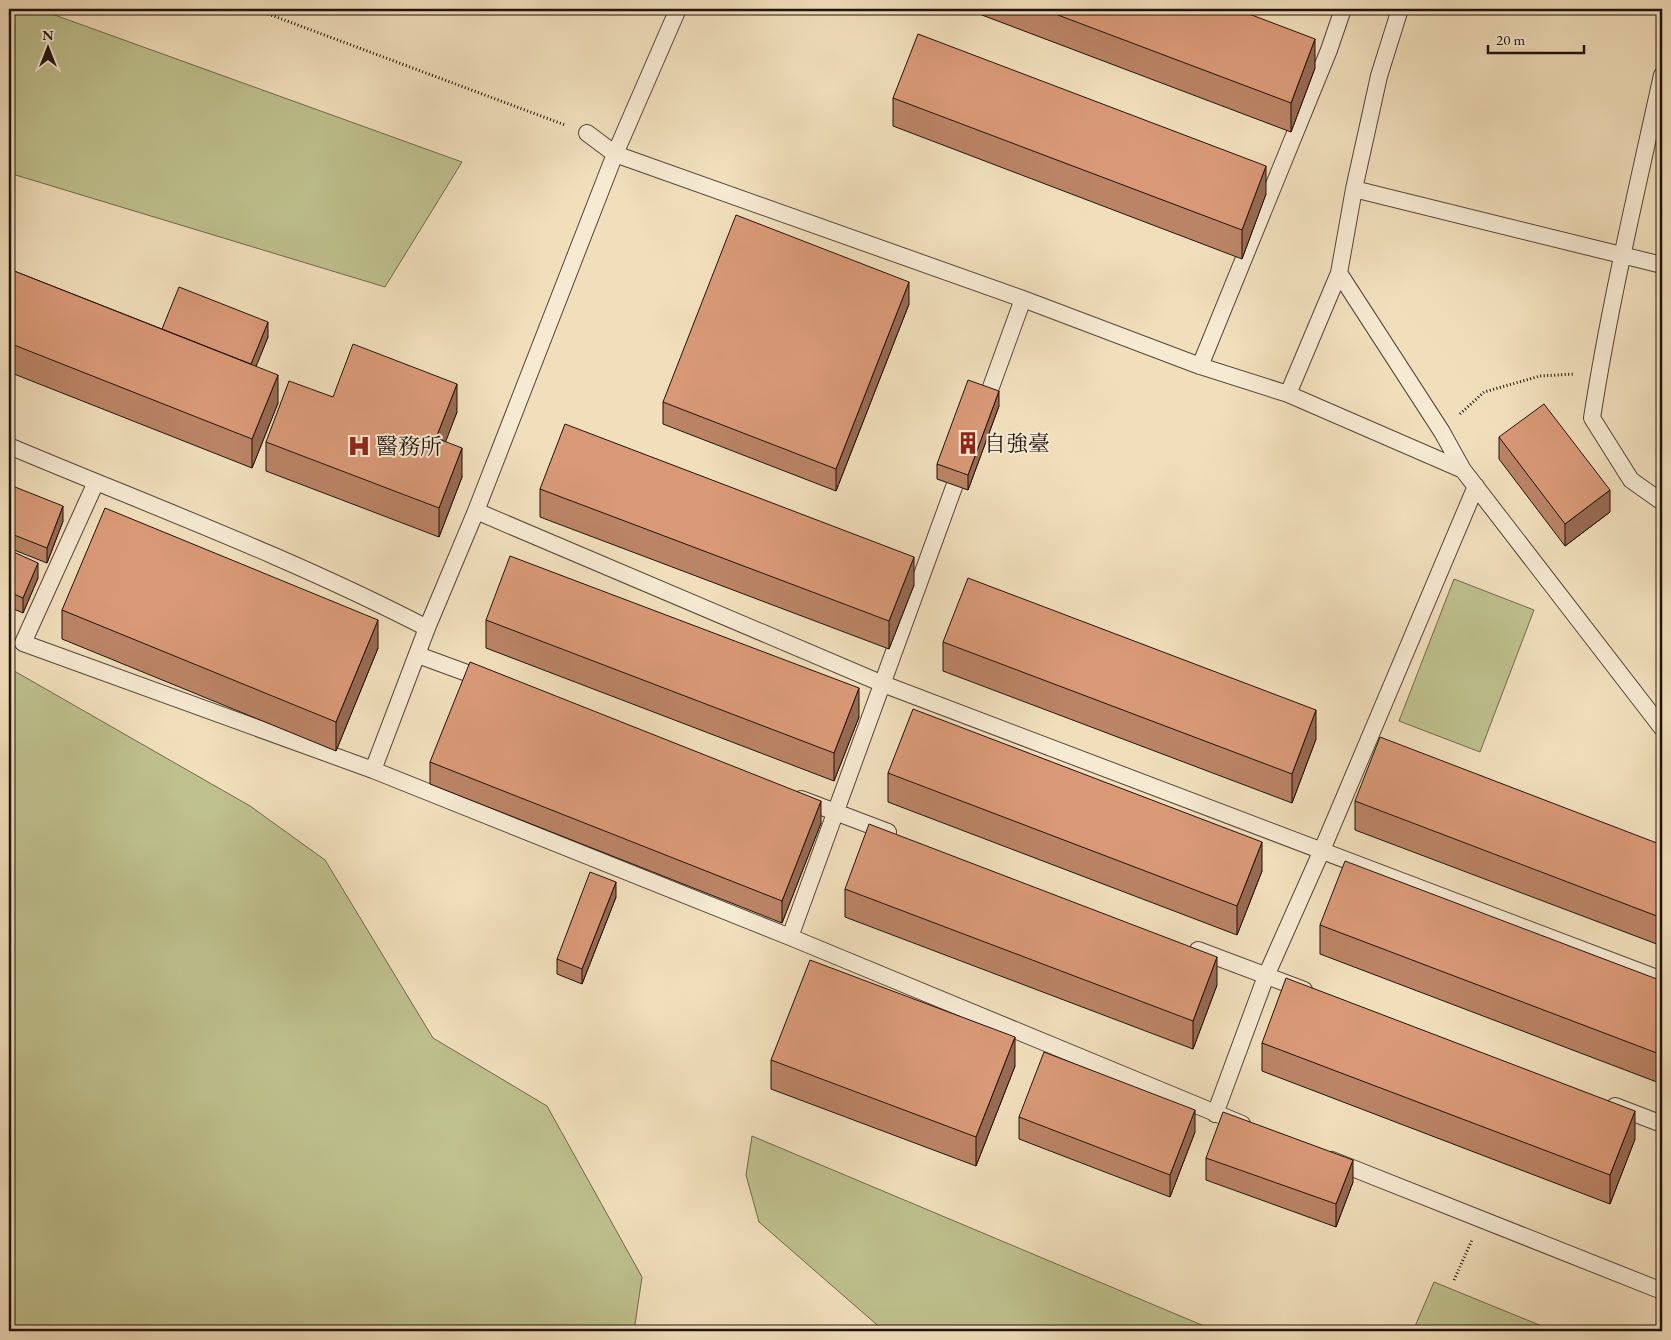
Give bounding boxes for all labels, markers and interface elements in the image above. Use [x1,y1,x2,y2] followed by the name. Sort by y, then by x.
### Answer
[22,22,72,72] north arrow
[1488,22,1585,54] scale bar
[42,26,54,44] text: N
[1496,30,1525,49] text: 20 m
[984,429,1050,458] place label: 自強臺
[955,430,981,456] building icon: 自強臺
[376,432,442,461] place label: 醫務所
[346,433,372,459] hospital icon: 醫務所

